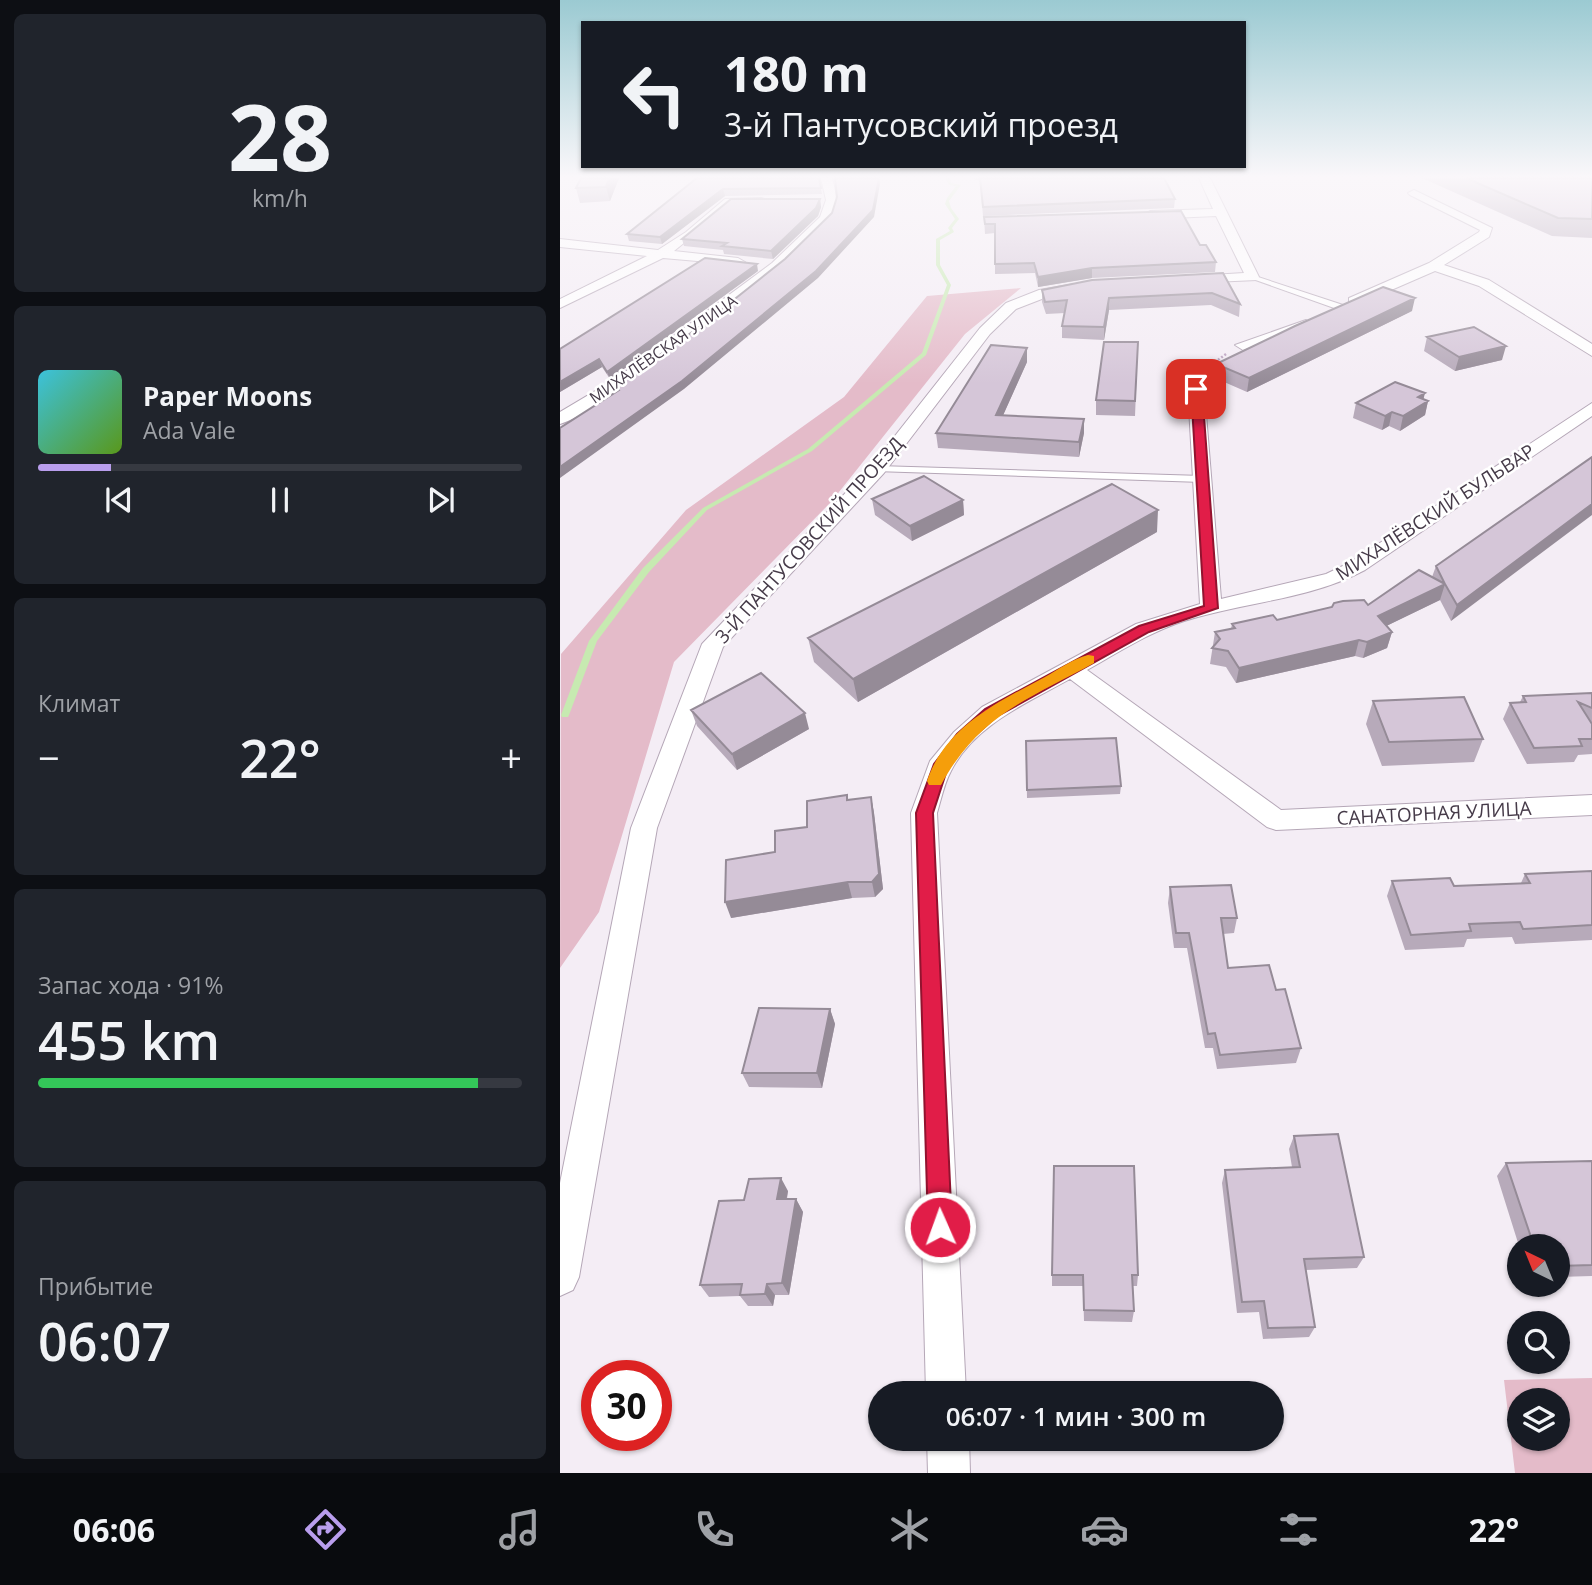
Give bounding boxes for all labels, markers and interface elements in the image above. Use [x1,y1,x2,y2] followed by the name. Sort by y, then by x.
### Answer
[724,40,869,106] text: 180 m
[609,49,700,140] icon: left
[228,74,332,198] text: 28
[724,103,1118,146] text: 3-й Пантусовский проезд
[252,182,308,214] text: km/h
[585,289,742,408] street label: МИХАЛЁВСКАЯ УЛИЦА
[1166,359,1226,419] pin
[1177,370,1215,408] icon: arrive
[143,378,312,414] text: Paper Moons
[143,414,236,446] text: Ada Vale
[709,431,909,649] street label: 3-Й ПАНТУСОВСКИЙ ПРОЕЗД
[1330,438,1540,586] street label: МИХАЛЁВСКИЙ БУЛЬВАР
[100,481,138,519] icon: previous
[261,481,299,519] icon: pause
[422,481,460,519] icon: next
[38,687,120,719] text: Климат
[239,722,321,793] text: 22°
[38,731,60,783] text: −
[500,731,522,783] text: +
[1336,795,1532,831] street label: САНАТОРНАЯ УЛИЦА
[38,969,223,1001] text: Запас хода · 91%
[38,1004,220,1075] text: 455 km
[903,1190,977,1264] position arrow
[1507,1234,1570,1297] north arrow
[1507,1234,1570,1451] map controls
[38,1270,153,1302] text: Прибытие
[38,1305,171,1376] text: 06:07
[1507,1311,1570,1374] button: search
[581,1360,672,1451] speed limit sign: 30
[1507,1388,1570,1451] button: layers
[946,1398,1206,1434] text: 06:07 · 1 мин · 300 m
[301,1505,350,1554] icon: directions
[495,1505,544,1554] icon: music
[690,1505,739,1554] icon: phone
[885,1505,934,1554] icon: climate
[1080,1505,1129,1554] icon: car
[1274,1505,1323,1554] icon: filters
[73,1508,155,1551] text: 06:06
[1469,1508,1519,1551] text: 22°

